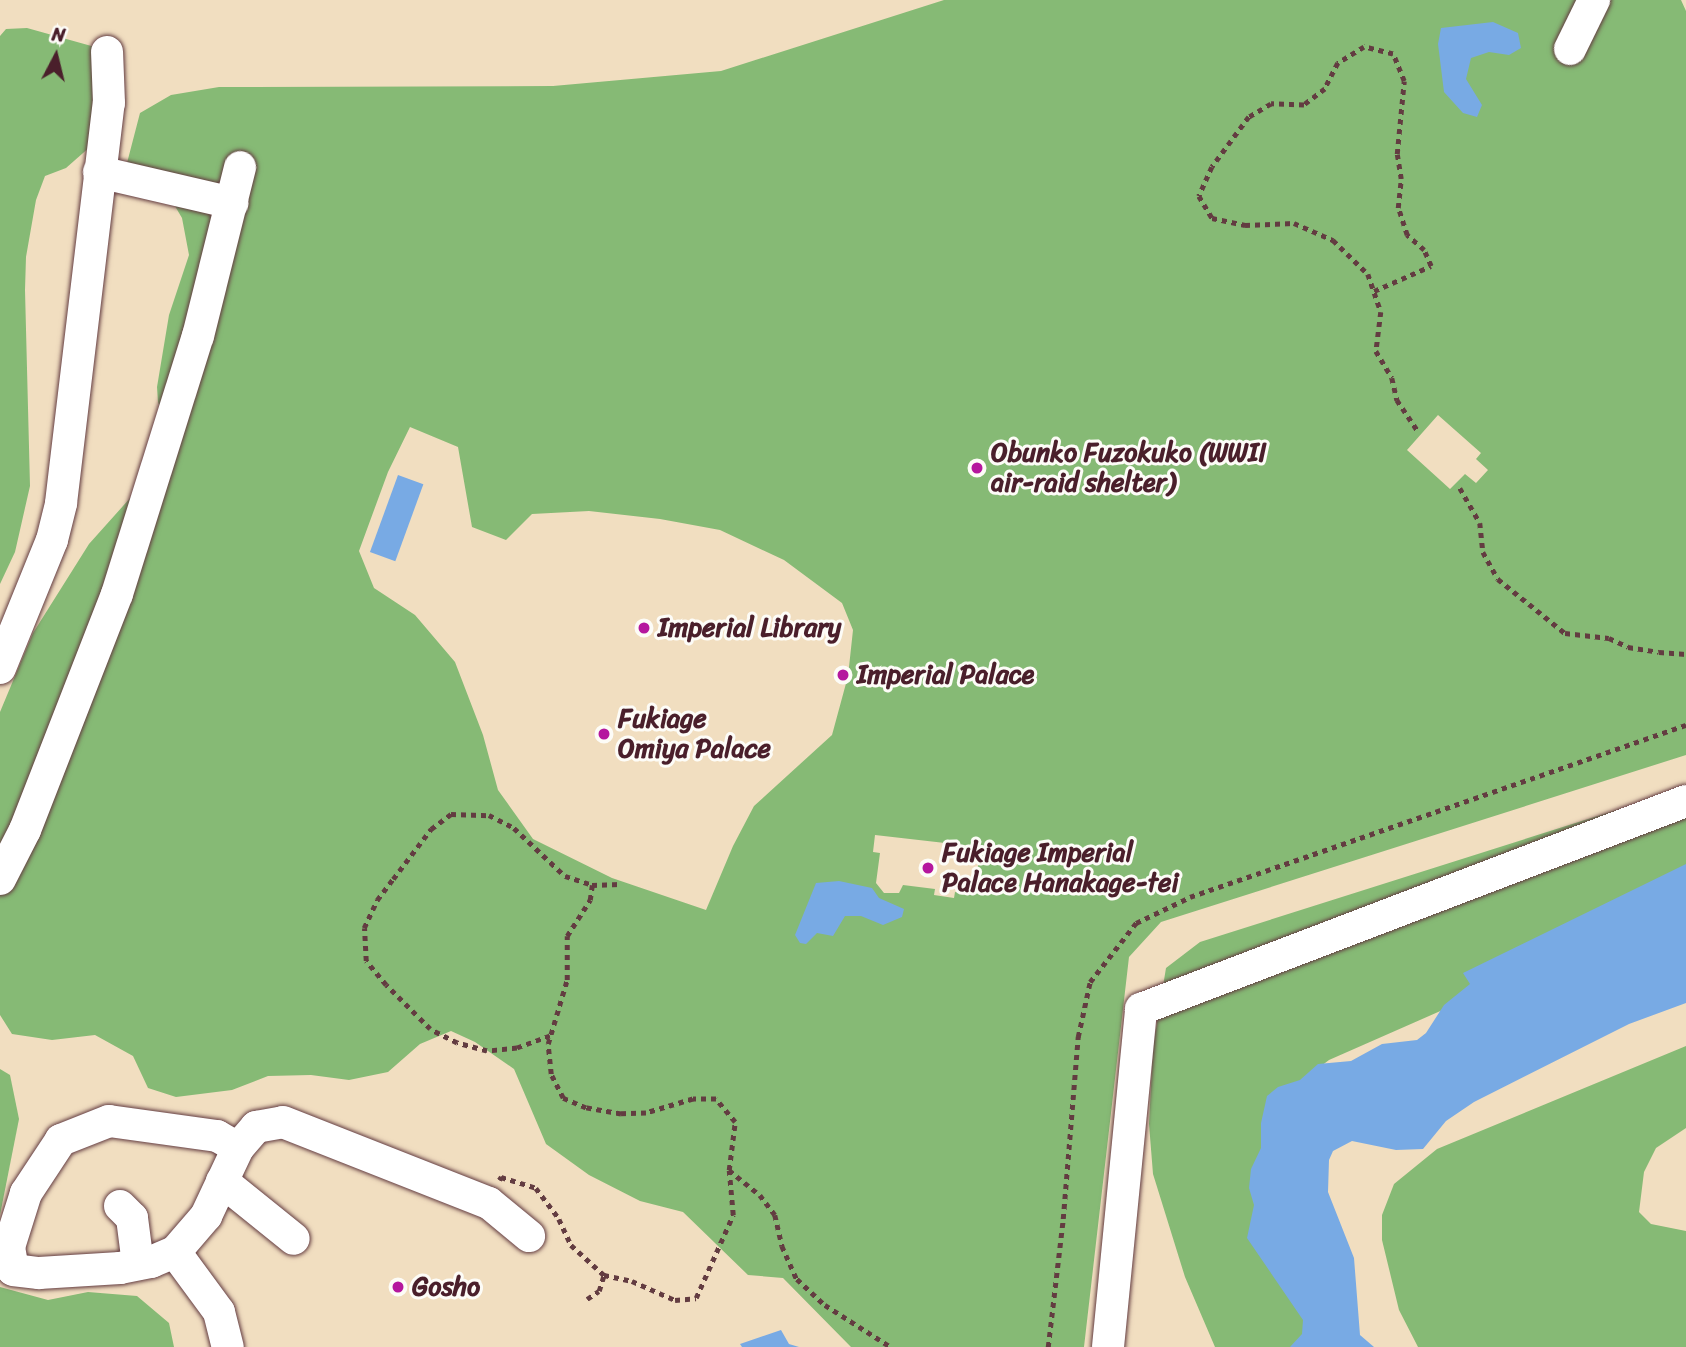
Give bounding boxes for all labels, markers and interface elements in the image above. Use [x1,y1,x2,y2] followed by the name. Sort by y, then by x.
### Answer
[50,17,67,52] text: N
[21,21,91,91] north arrow
[991,437,1267,498] place label: Obunko Fuzokuko (WWII air-raid shelter)
[969,460,985,476] marker: Obunko Fuzokuko (WWII air-raid shelter)
[658,612,842,644] place label: Imperial Library
[636,620,652,636] marker: Imperial Library
[857,659,1034,691] place label: Imperial Palace
[835,667,851,683] marker: Imperial Palace
[618,703,770,764] place label: Fukiage Omiya Palace
[596,726,612,742] marker: Fukiage Omiya Palace
[942,837,1179,898] place label: Fukiage Imperial Palace Hanakage-tei
[920,860,936,876] marker: Fukiage Imperial Palace Hanakage-tei
[412,1271,480,1303] place label: Gosho
[390,1279,406,1295] marker: Gosho

